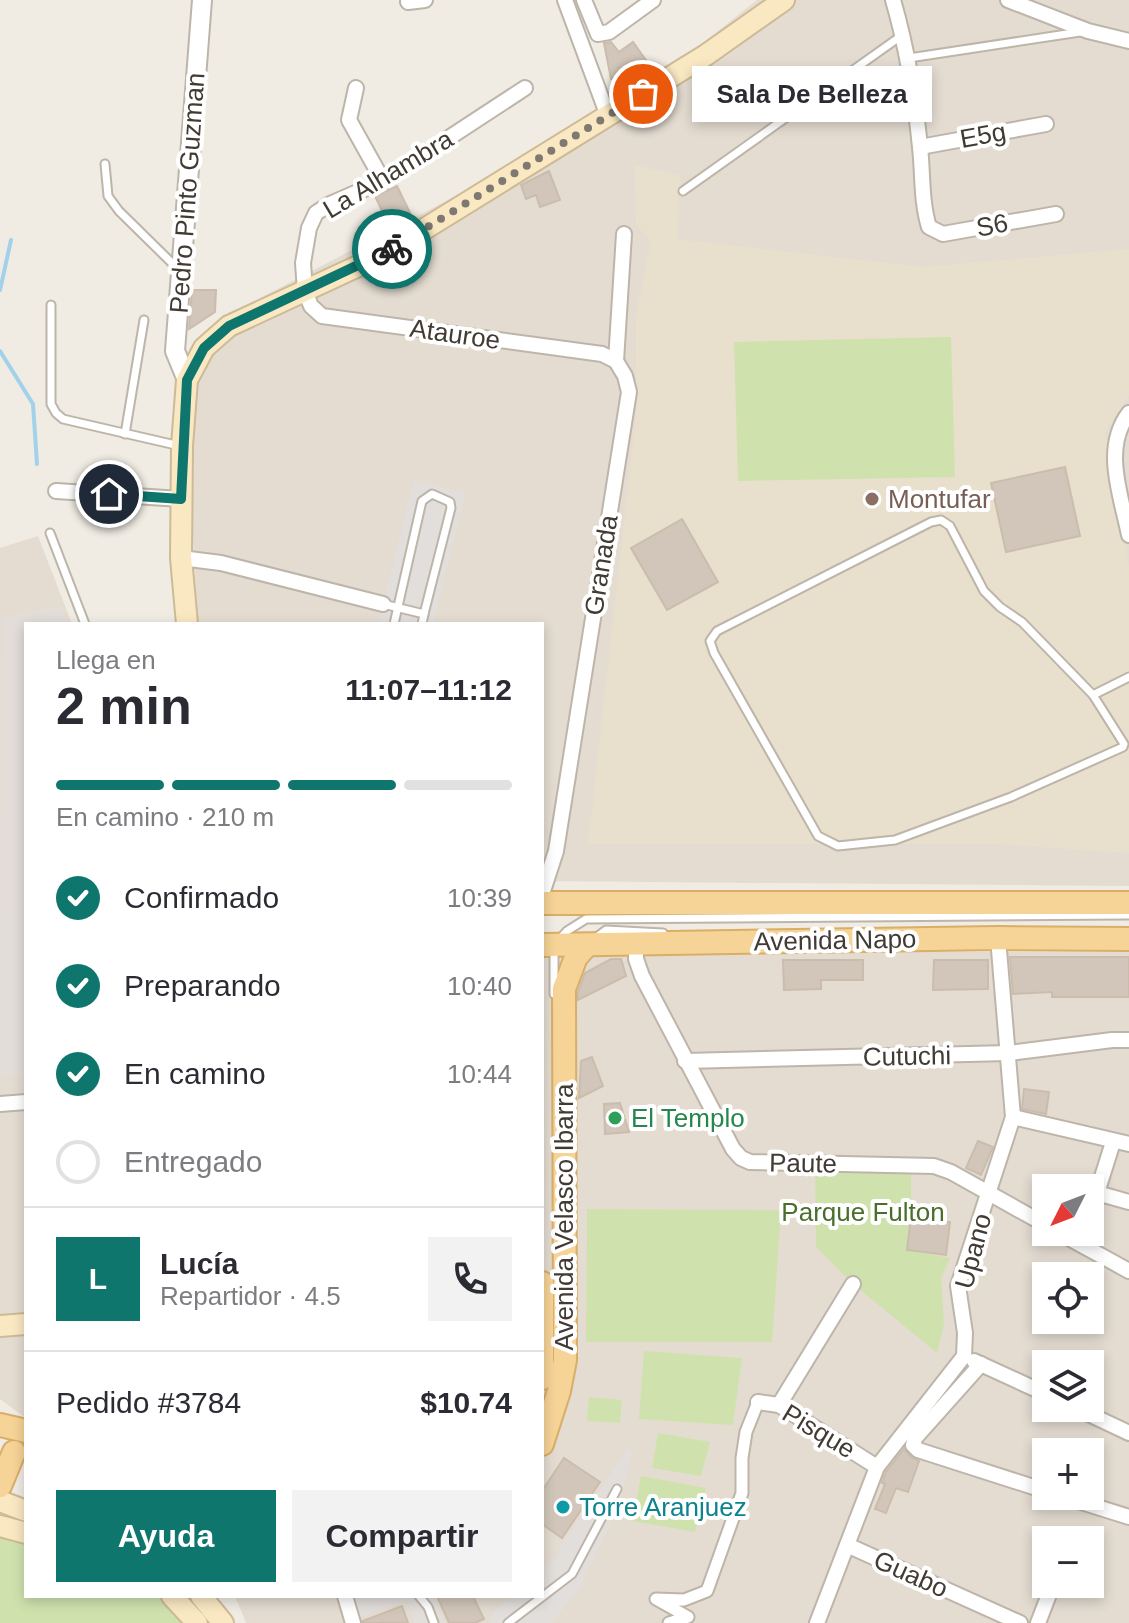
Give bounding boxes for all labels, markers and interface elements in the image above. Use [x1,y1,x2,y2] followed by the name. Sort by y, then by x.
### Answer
[609,60,677,128] pin
[691,66,931,122] callout: Sala De Belleza
[164,72,210,314] street label: Pedro Pinto Guzman
[621,72,665,116] icon: bag
[717,79,907,109] text: Sala De Belleza
[958,116,1008,154] street label: E5g
[318,123,459,224] street label: La Alhambra
[974,207,1010,243] street label: S6
[352,209,432,289] courier
[370,227,414,271] icon: bike
[408,313,502,355] street label: Atauroe
[75,460,143,528] pin
[87,472,131,516] icon: home
[888,484,991,514] place label: Montufar
[863,490,881,508] marker: Montufar
[578,512,624,617] street label: Granada
[56,645,156,675] text: Llega en
[345,673,512,706] text: 11:07–11:12
[56,677,192,735] text: 2 min
[56,802,274,832] text: En camino · 210 m
[56,876,100,920] icon: check
[124,881,279,914] text: Confirmado
[447,883,512,913] text: 10:39
[753,924,917,956] street label: Avenida Napo
[56,964,100,1008] icon: check
[124,969,281,1002] text: Preparando
[447,971,512,1001] text: 10:40
[863,1040,951,1072] street label: Cutuchi
[56,1052,100,1096] icon: check
[124,1057,266,1090] text: En camino
[447,1059,512,1089] text: 10:44
[549,1083,579,1350] street label: Avenida Velasco Ibarra
[631,1103,745,1133] place label: El Templo
[606,1109,624,1127] marker: El Templo
[124,1145,262,1178] text: Entregado
[769,1147,837,1179] street label: Paute
[1032,1174,1104,1246] north arrow
[1032,1174,1104,1598] map controls
[781,1197,945,1227] park label: Parque Fulton
[949,1210,997,1292] street label: Upano
[428,1237,512,1321] button: phone
[160,1247,238,1280] text: Lucía
[89,1262,107,1295] text: L
[1032,1262,1104,1334] button: locate
[160,1281,341,1311] text: Repartidor · 4.5
[1032,1350,1104,1422] button: layers
[56,1386,241,1419] text: Pedido #3784
[420,1386,512,1419] text: $10.74
[777,1398,861,1464] street label: Pisque
[1032,1438,1104,1510] button: +
[56,1490,276,1582] button: Ayuda
[292,1490,512,1582] button: Compartir
[579,1492,747,1522] place label: Torre Aranjuez
[554,1498,572,1516] marker: Torre Aranjuez
[1032,1526,1104,1598] button: −
[869,1544,953,1604] street label: Guabo

